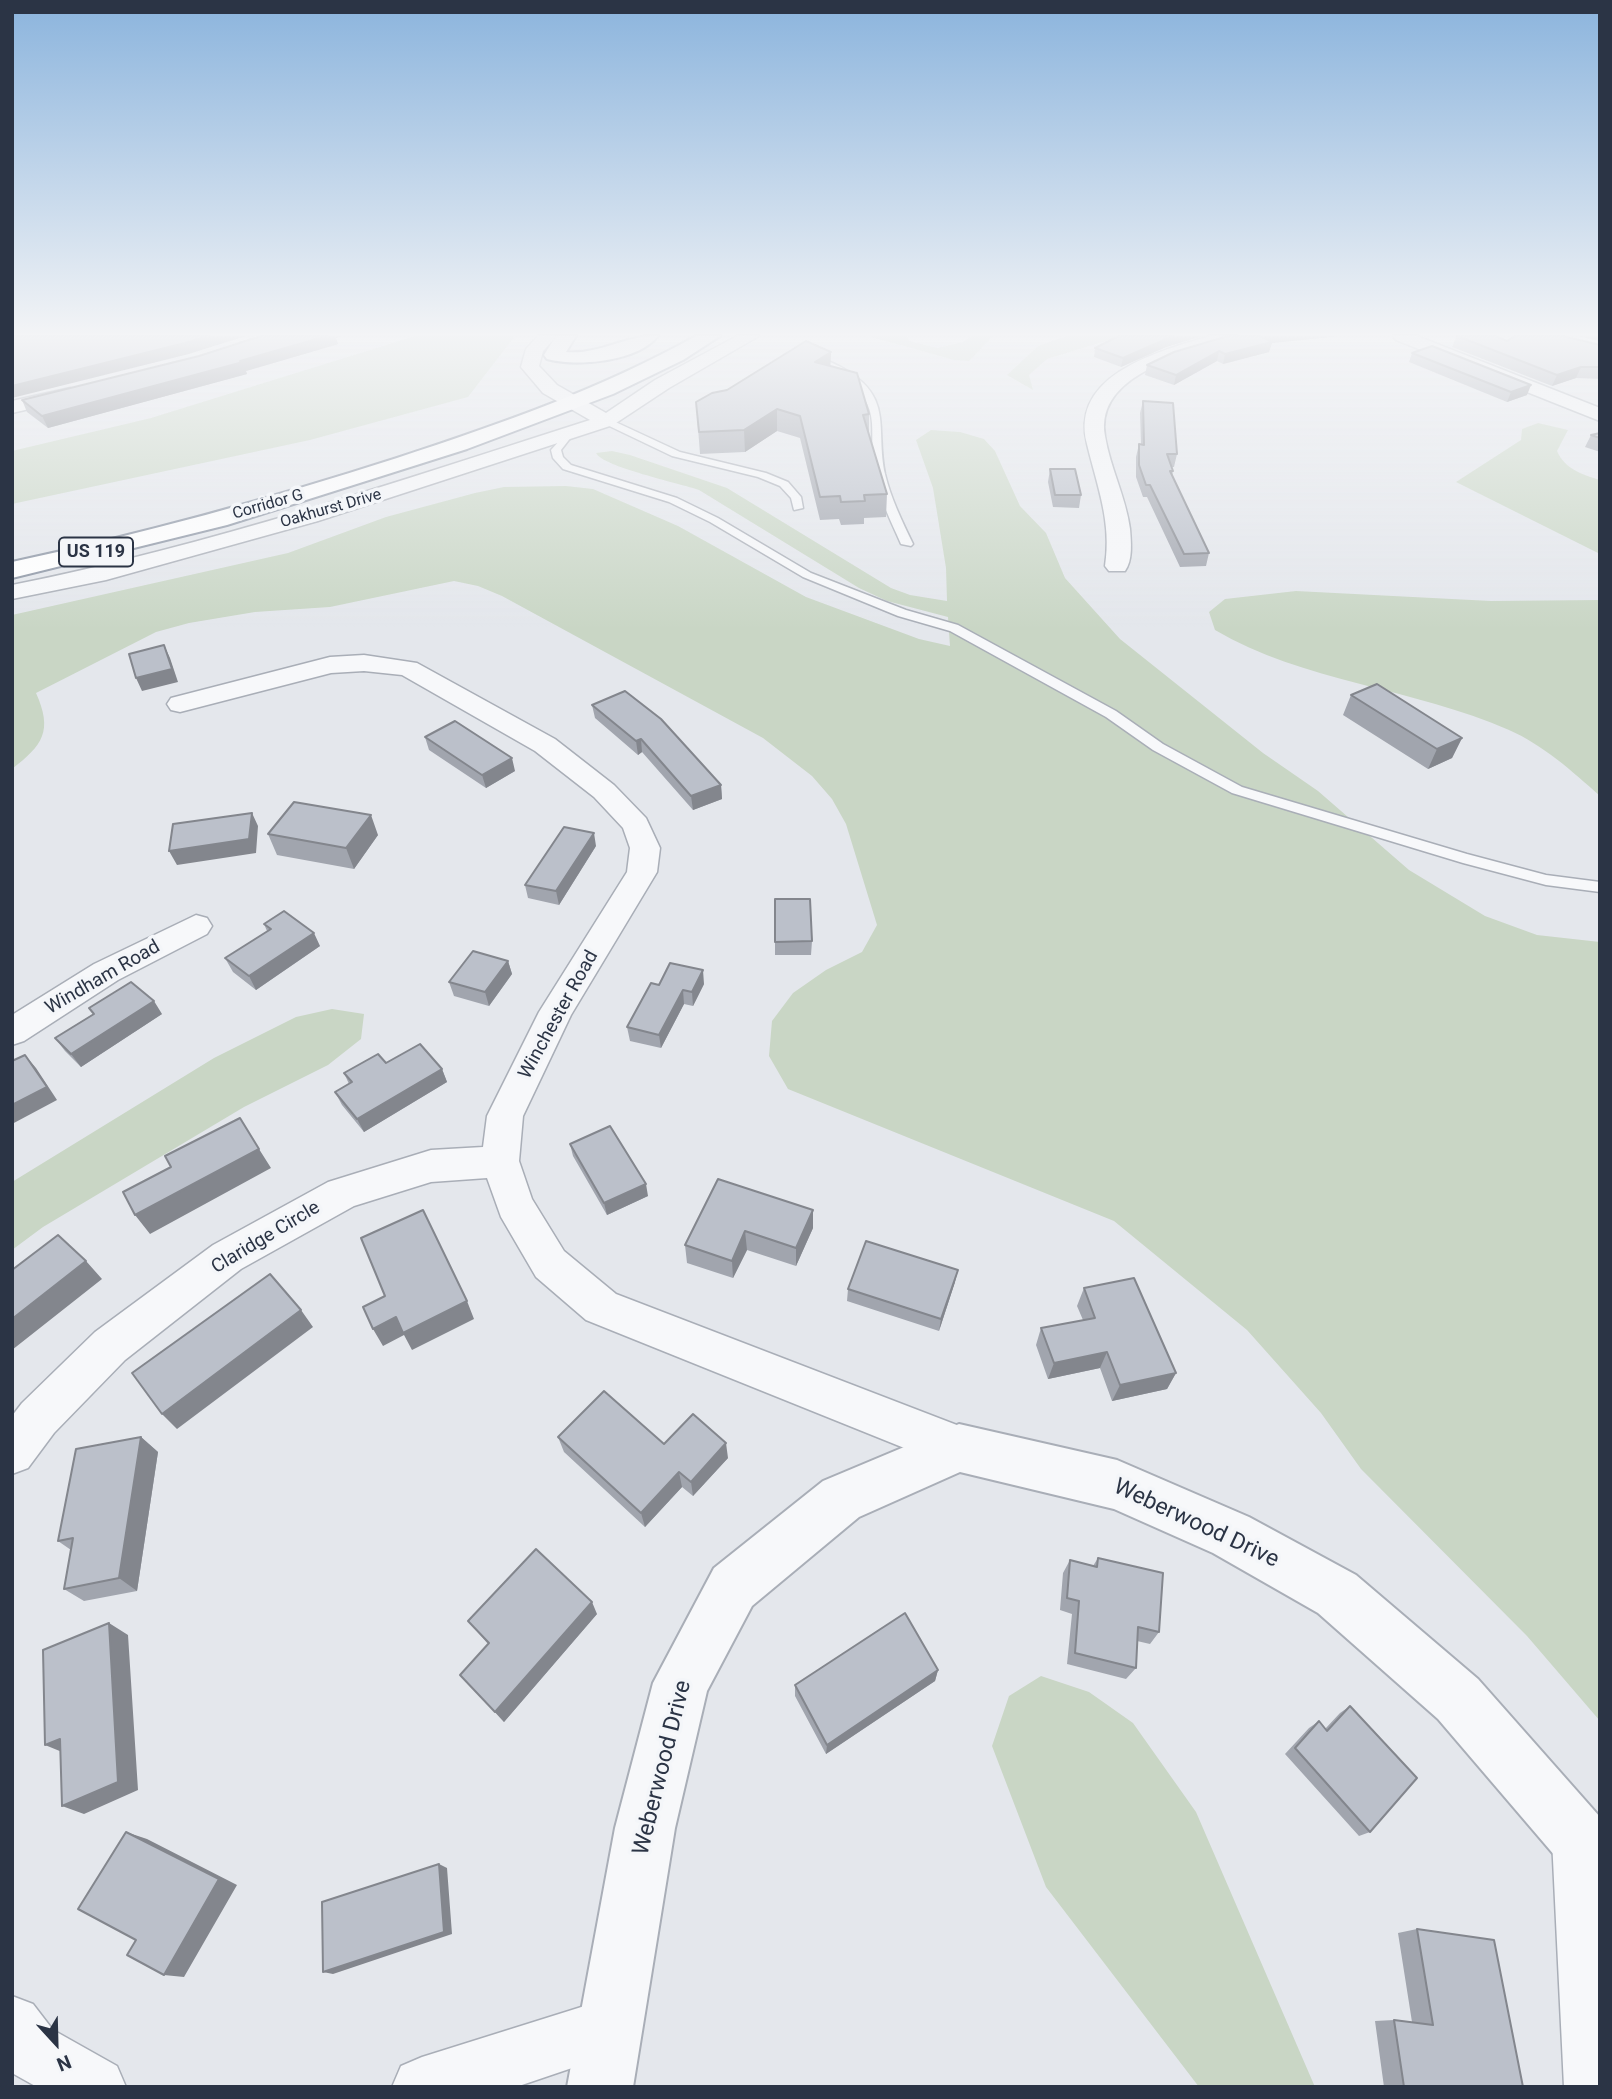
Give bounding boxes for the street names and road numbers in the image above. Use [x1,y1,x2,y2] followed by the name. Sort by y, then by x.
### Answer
[278,485,384,533] street label: Oakhurst Drive
[230,486,306,524] street label: Corridor G
[59,538,133,566] road number: US 119
[42,936,164,1020] street label: Windham Road
[514,947,604,1083] street label: Winchester Road
[208,1197,324,1279] street label: Claridge Circle
[1109,1474,1283,1574] street label: Weberwood Drive
[628,1678,698,1858] street label: Weberwood Drive

